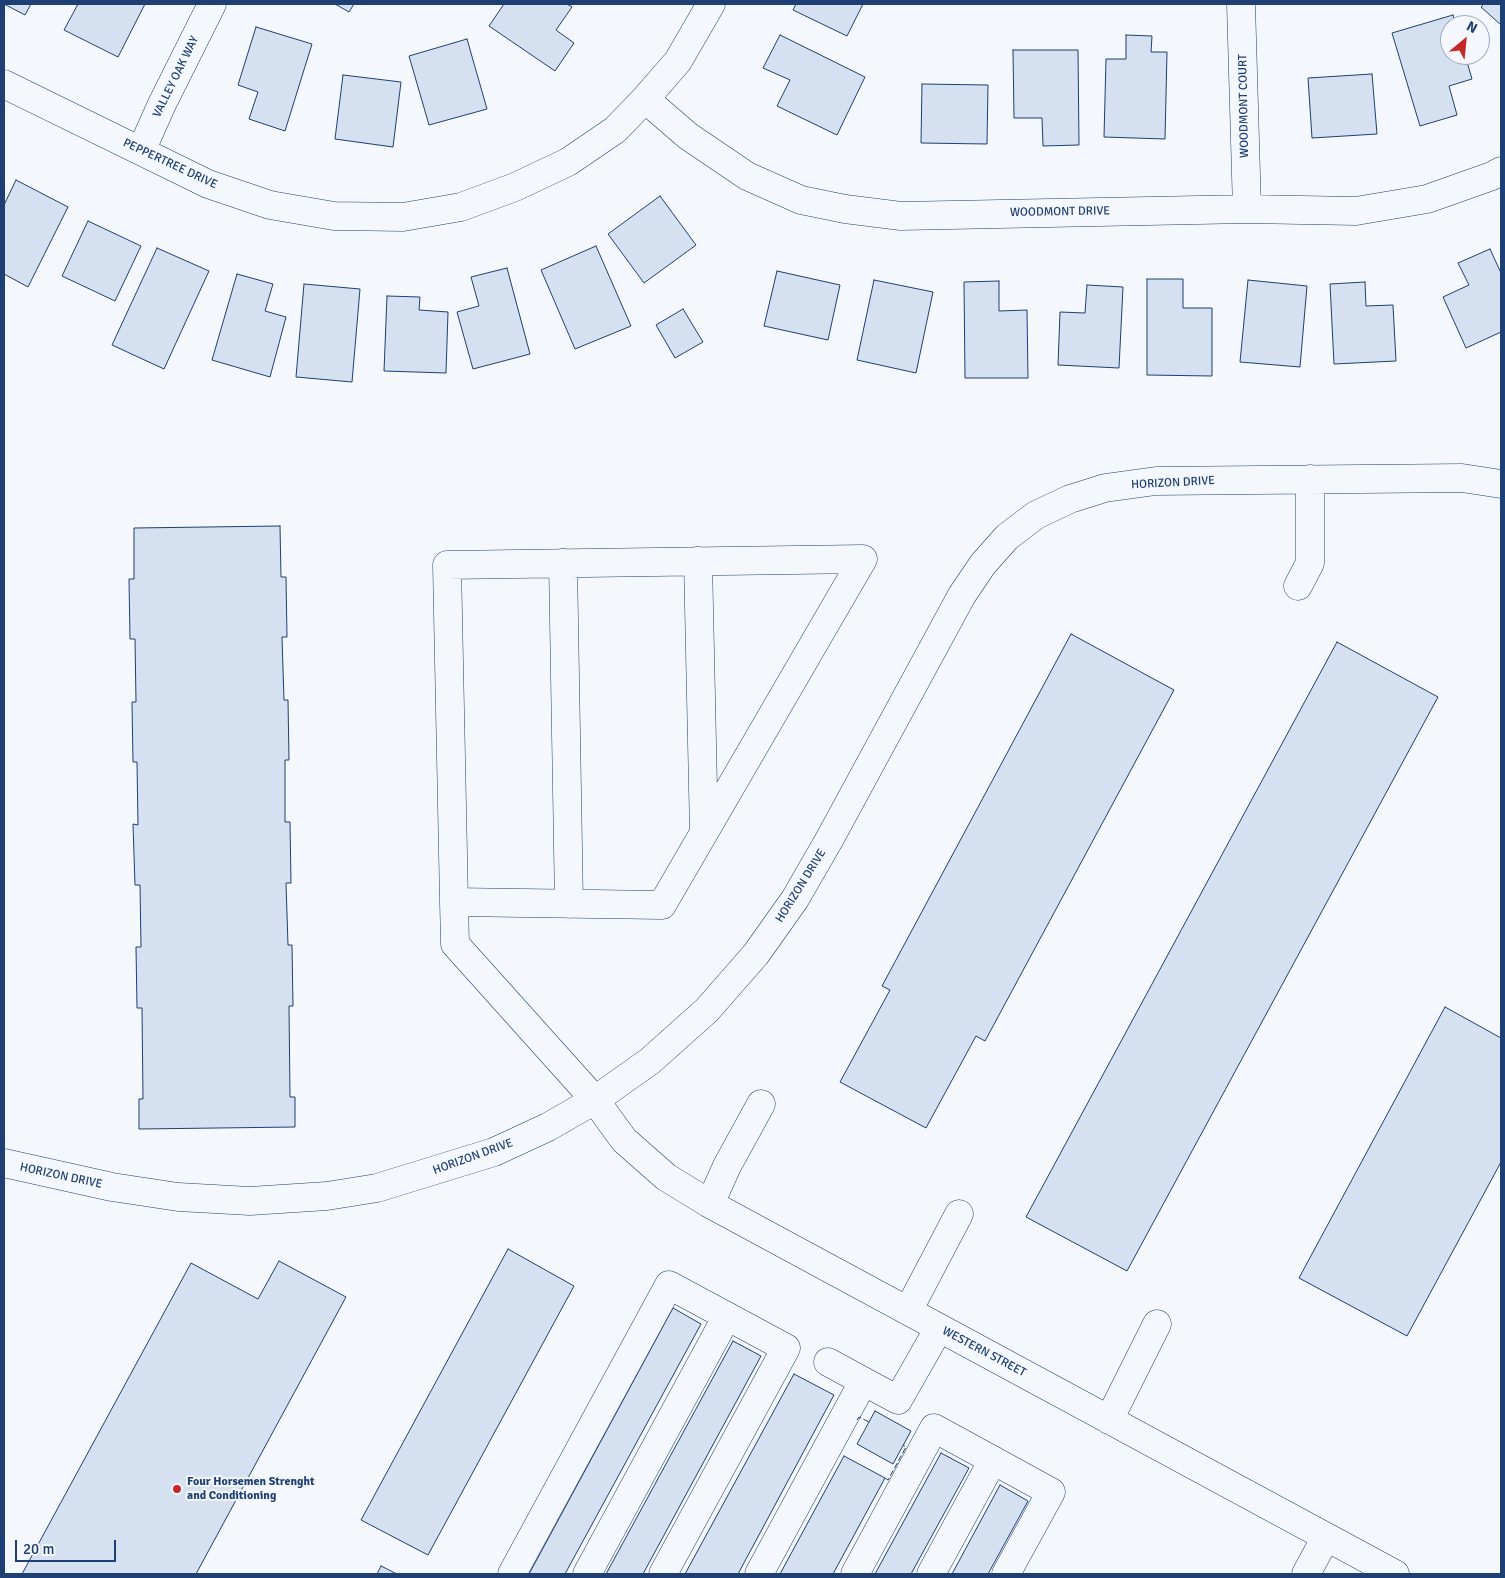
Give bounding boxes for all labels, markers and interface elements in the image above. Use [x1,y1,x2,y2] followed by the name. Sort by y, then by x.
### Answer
[1440,15,1490,65] north arrow
[1464,17,1480,37] text: N
[150,34,202,120] street label: VALLEY OAK WAY
[1236,54,1252,158] street label: WOODMONT COURT
[120,136,220,192] street label: PEPPERTREE DRIVE
[1010,204,1110,220] street label: WOODMONT DRIVE
[1131,474,1215,492] street label: HORIZON DRIVE
[773,847,829,925] street label: HORIZON DRIVE
[431,1136,515,1178] street label: HORIZON DRIVE
[18,1160,104,1192] street label: HORIZON DRIVE
[940,1324,1028,1380] street label: WESTERN STREET
[187,1475,314,1503] place label: Four Horsemen Strenght and Conditioning
[171,1483,183,1495] marker: Four Horsemen Strenght and Conditioning
[18,1530,119,1562] scale bar
[23,1540,54,1558] text: 20 m

